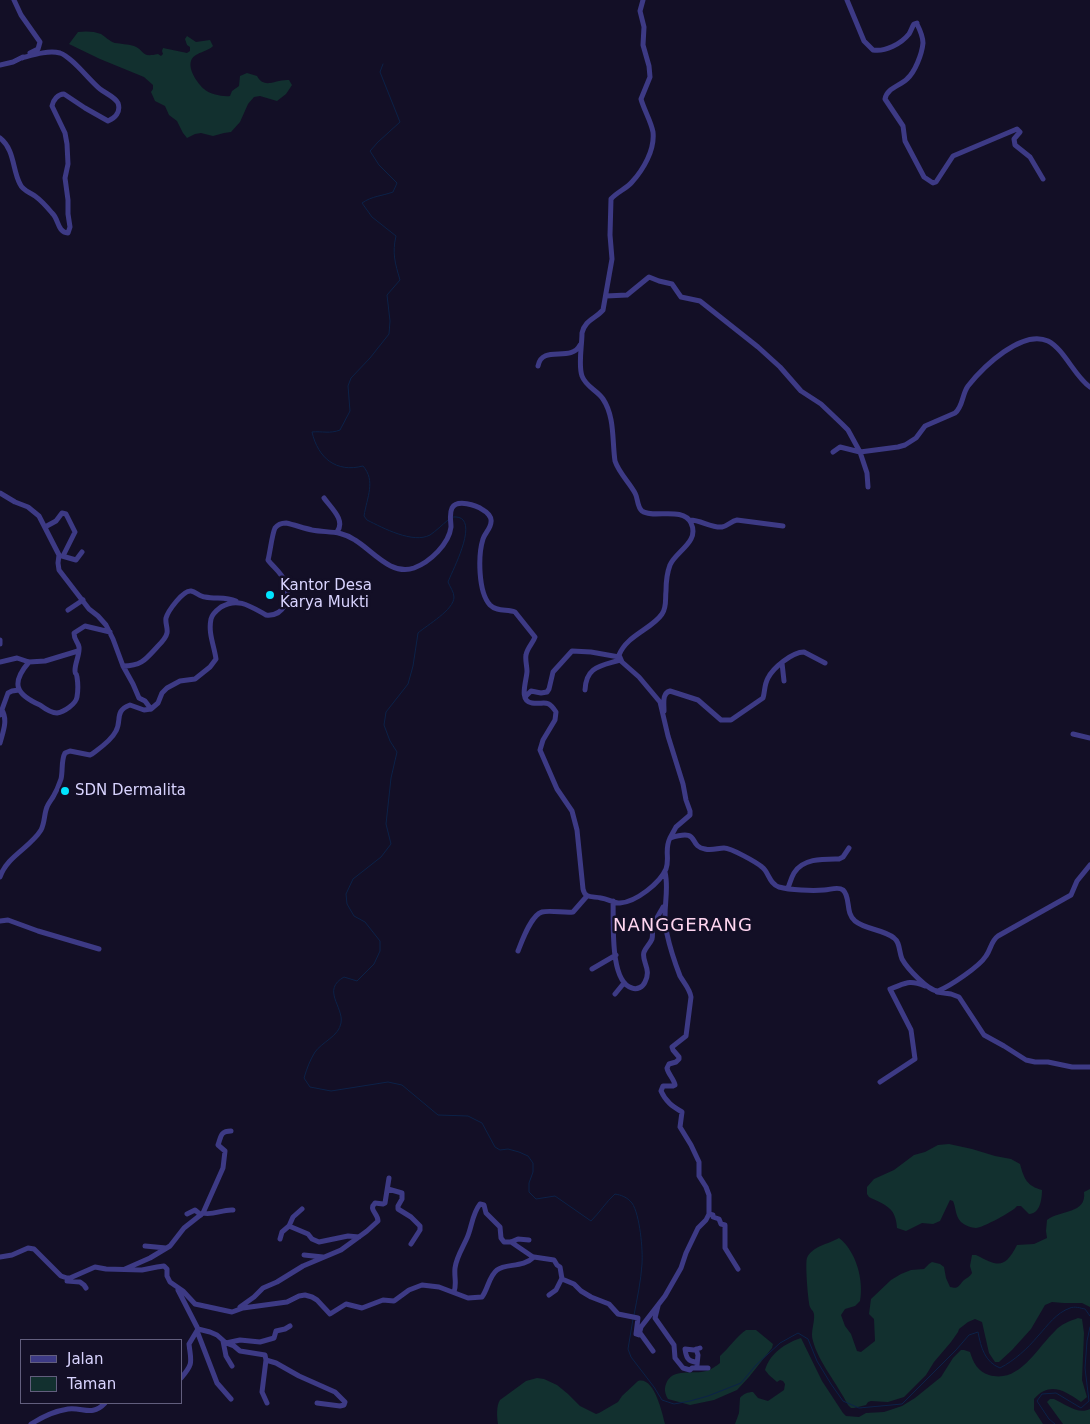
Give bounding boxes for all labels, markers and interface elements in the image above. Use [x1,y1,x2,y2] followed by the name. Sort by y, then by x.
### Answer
[280,577,372,612] place label: Kantor Desa Karya Mukti
[264,589,276,601] marker: Kantor Desa Karya Mukti
[75,782,186,800] place label: SDN Dermalita
[59,785,71,797] marker: SDN Dermalita
[612,915,754,937] district label: NANGGERANG
[20,1339,182,1404] legend
[67,1350,103,1368] text: Jalan
[67,1375,116,1393] text: Taman

